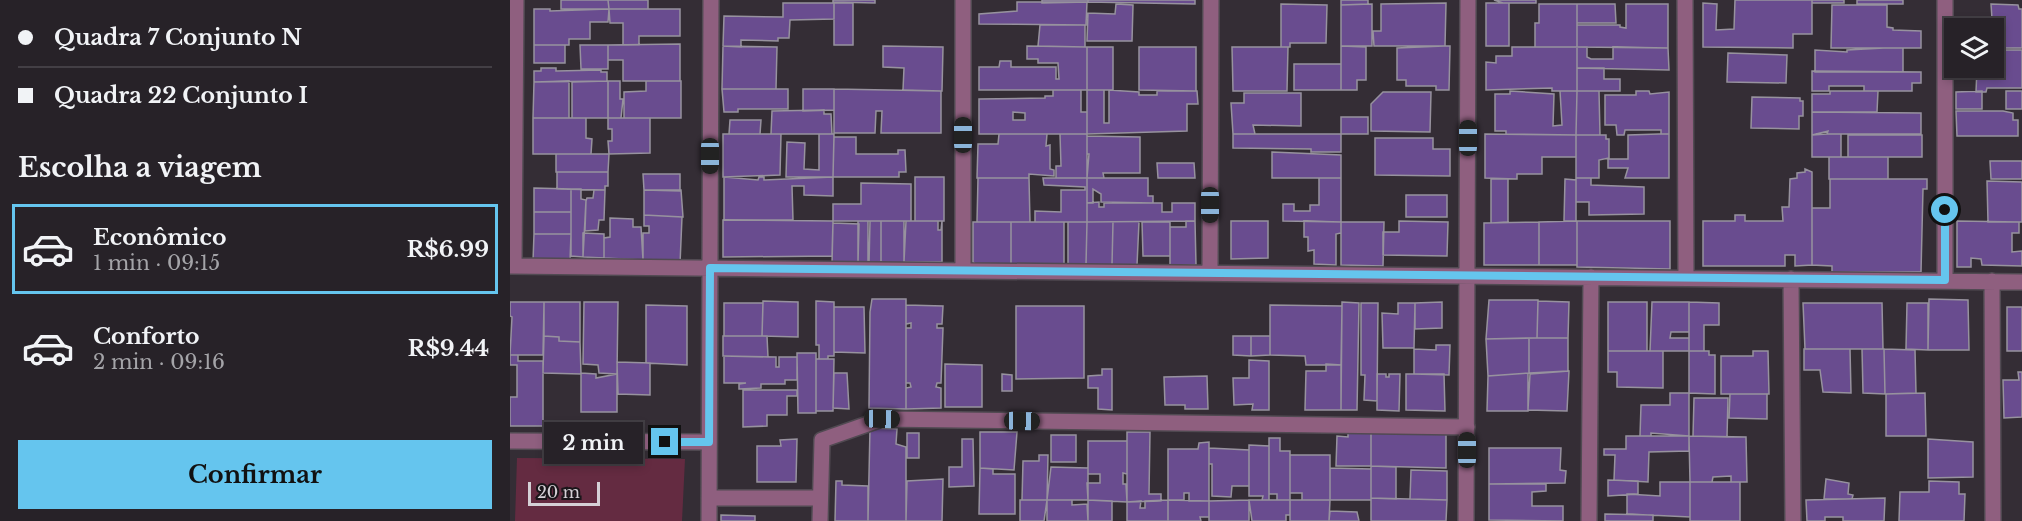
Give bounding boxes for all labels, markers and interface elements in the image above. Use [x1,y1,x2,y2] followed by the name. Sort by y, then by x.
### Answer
[1944,18,2004,78] map controls
[1944,18,2004,78] button: layers
[54,24,302,51] text: Quadra 7 Conjunto N
[54,82,308,109] text: Quadra 22 Conjunto I
[954,117,972,153] car
[1459,120,1477,156] car
[701,138,719,174] car
[18,151,262,184] text: Escolha a viagem
[1201,187,1219,223] car
[1931,196,1958,223] route start
[21,222,75,276] icon: car
[93,224,226,251] text: Econômico
[407,236,489,263] text: R$6.99
[93,251,220,275] text: 1 min · 09:15
[21,321,75,375] icon: car
[93,323,199,350] text: Conforto
[408,335,489,362] text: R$9.44
[93,350,225,374] text: 2 min · 09:16
[864,410,900,428] car
[1004,412,1040,430] car
[545,421,644,463] callout: 2 min
[651,428,678,455] route end
[562,431,625,455] text: 2 min
[1458,432,1476,468] car
[18,440,492,509] button: Confirmar
[528,479,600,506] scale bar
[537,482,580,502] text: 20 m

